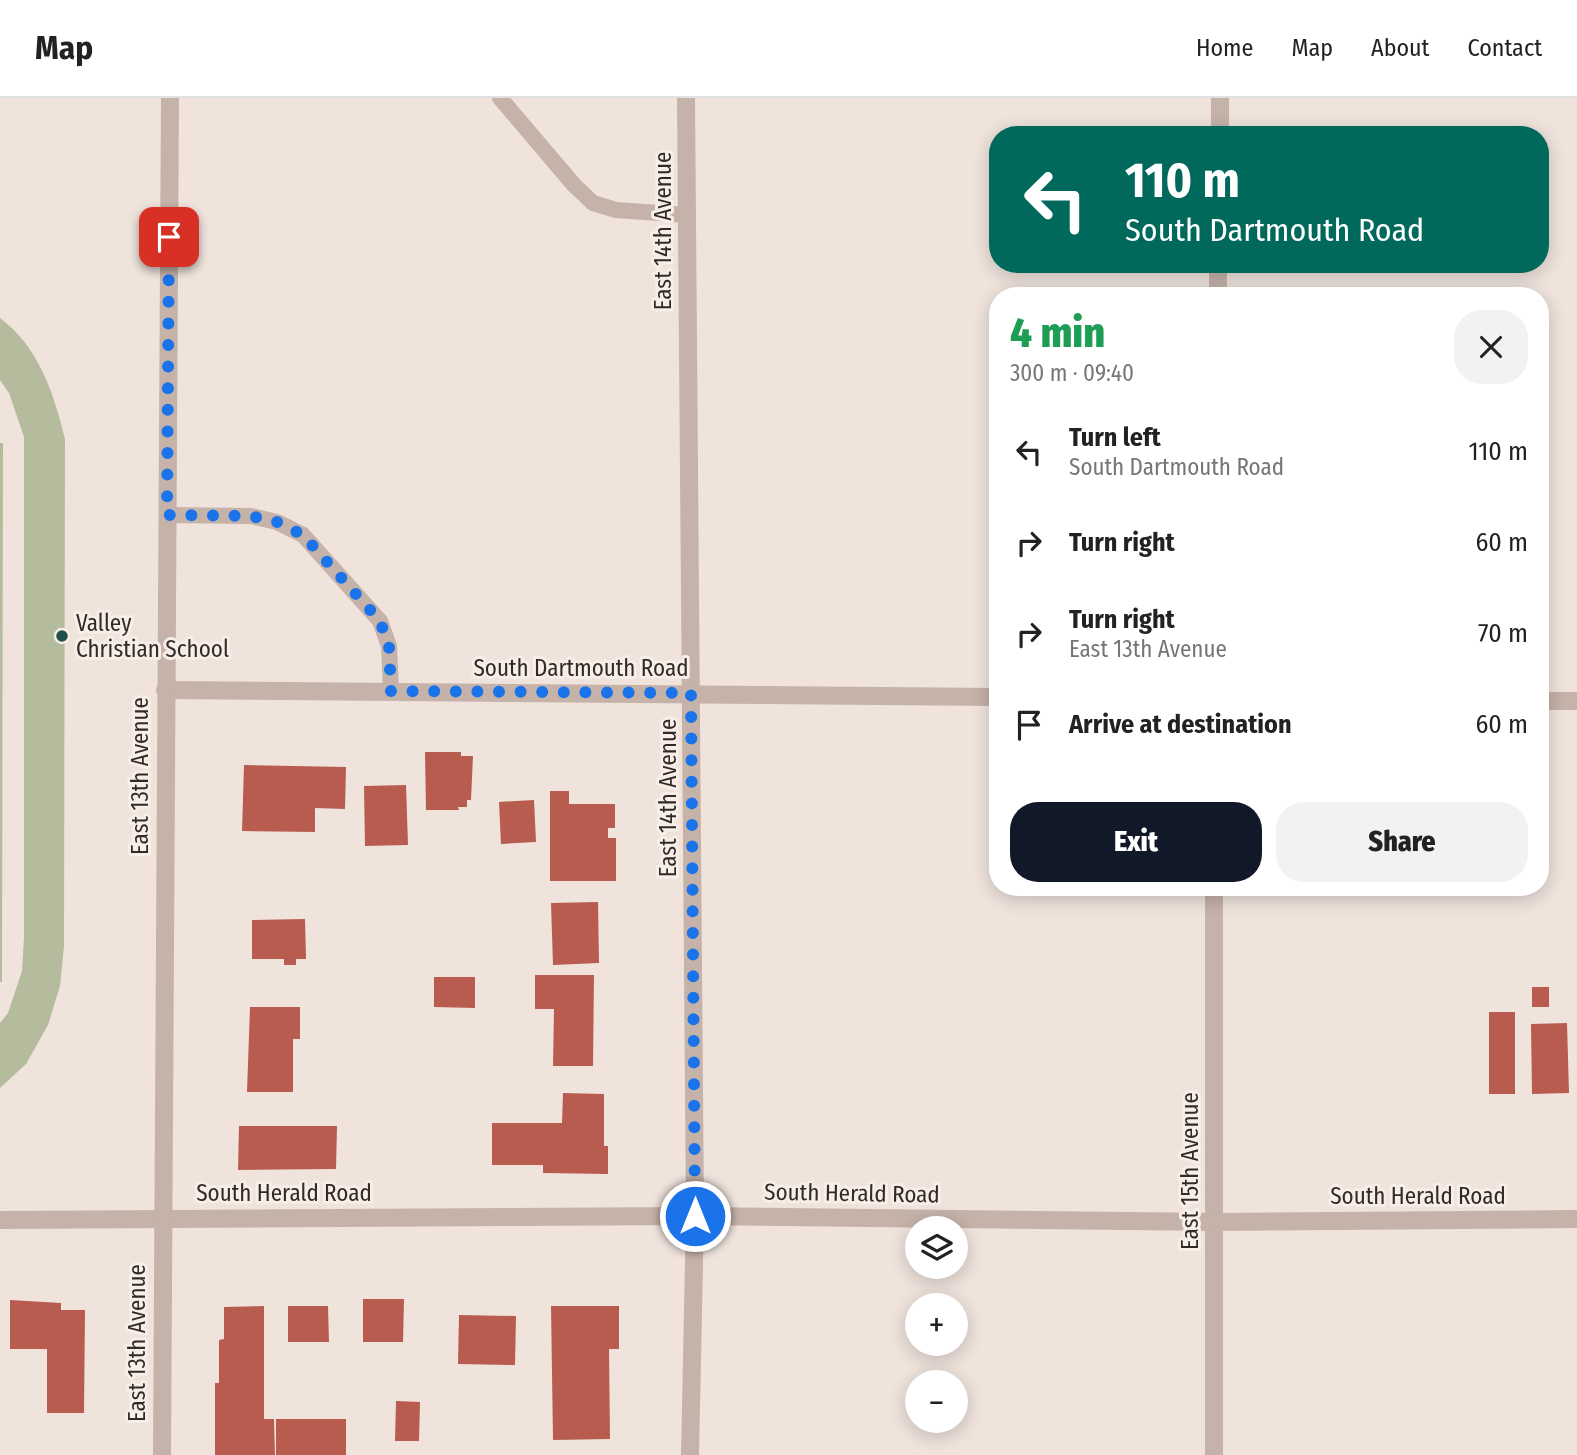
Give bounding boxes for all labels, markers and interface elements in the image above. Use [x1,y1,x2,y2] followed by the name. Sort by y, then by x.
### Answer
[35,28,93,68] text: Map
[1196,34,1253,62] text: Home
[1291,34,1333,62] text: Map
[1371,34,1429,62] text: About
[1467,34,1542,62] text: Contact
[1125,151,1240,210] text: 110 m
[649,152,677,310] street label: East 14th Avenue
[1010,154,1101,245] icon: left
[139,207,199,267] pin
[1125,211,1424,249] text: South Dartmouth Road
[150,218,188,256] icon: arrive
[1010,308,1105,358] text: 4 min
[1454,310,1528,384] button: close
[1010,359,1134,387] text: 300 m · 09:40
[1069,422,1161,453] text: Turn left
[1010,433,1048,471] icon: left
[1468,436,1528,467] text: 110 m
[1069,453,1284,481] text: South Dartmouth Road
[1010,524,1048,562] icon: right
[1069,527,1175,558] text: Turn right
[1475,527,1528,558] text: 60 m
[1069,604,1175,635] text: Turn right
[76,609,229,663] place label: Valley Christian School
[1010,615,1048,653] icon: right
[1478,618,1528,649] text: 70 m
[54,628,70,644] marker: Valley Christian School
[1069,635,1227,663] text: East 13th Avenue
[473,654,689,682] street label: South Dartmouth Road
[126,697,154,855] street label: East 13th Avenue
[1010,706,1048,744] icon: arrive
[1069,709,1292,740] text: Arrive at destination
[1475,709,1528,740] text: 60 m
[654,719,682,877] street label: East 14th Avenue
[1010,802,1262,882] button: Exit
[1276,802,1528,882] button: Share
[1176,1092,1204,1250] street label: East 15th Avenue
[764,1177,940,1209] street label: South Herald Road
[196,1179,372,1207] street label: South Herald Road
[658,1179,732,1253] position arrow
[1330,1182,1506,1210] street label: South Herald Road
[905,1216,968,1433] map controls
[905,1216,968,1279] button: layers
[123,1264,151,1422] street label: East 13th Avenue
[905,1293,968,1356] button: +
[905,1370,968,1433] button: −

